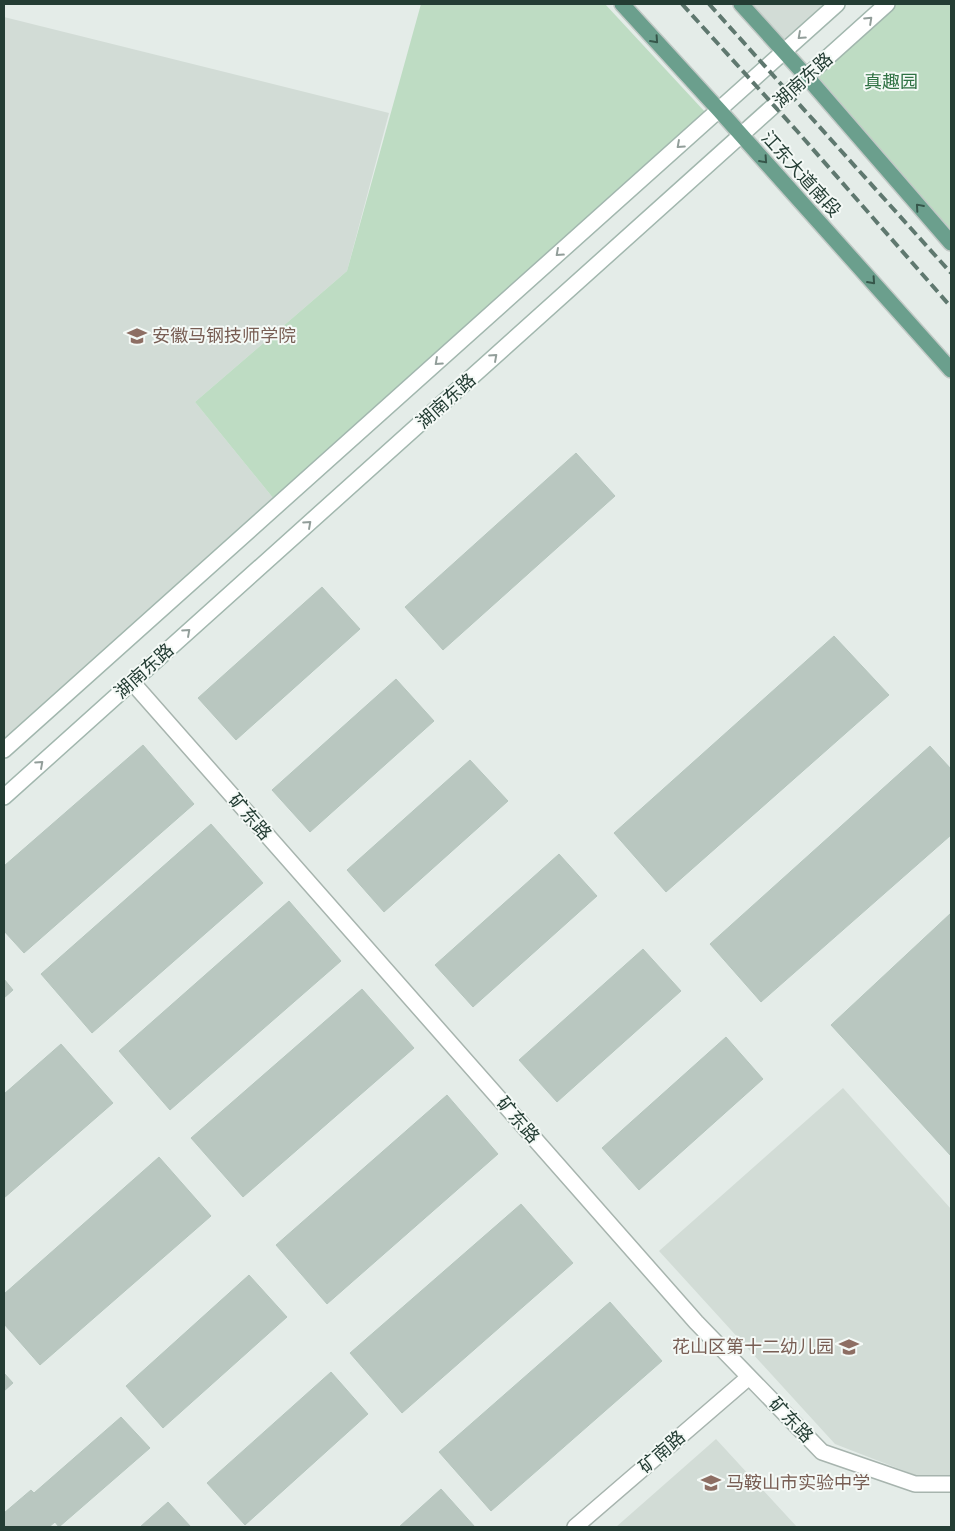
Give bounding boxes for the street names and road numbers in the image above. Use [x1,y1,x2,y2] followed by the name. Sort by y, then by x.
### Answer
[768,47,837,112] street label: 湖南东路
[757,126,846,221] street label: 江东大道南段
[411,368,480,433] street label: 湖南东路
[109,638,178,703] street label: 湖南东路
[224,789,277,845] street label: 矿东路
[492,1092,545,1148] street label: 矿东路
[764,1392,818,1447] street label: 矿东路
[634,1425,690,1478] street label: 矿南路

